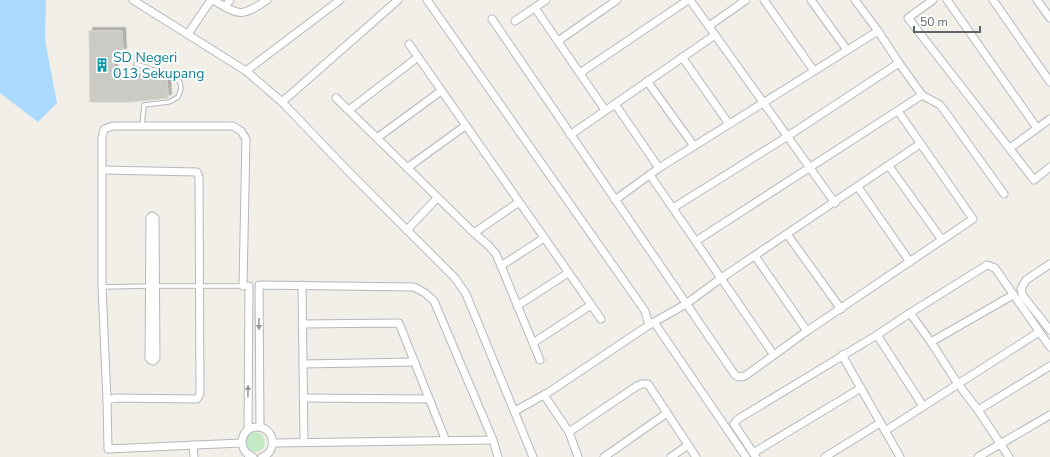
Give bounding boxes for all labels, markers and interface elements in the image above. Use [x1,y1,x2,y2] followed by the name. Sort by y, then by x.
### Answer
[914,8,980,34] scale bar
[920,14,948,30] text: 50 m
[113,48,204,83] place label: SD Negeri 013 Sekupang
[94,57,110,73] building icon: SD Negeri 013 Sekupang
[256,318,262,331] one-way arrow
[245,384,251,397] one-way arrow

